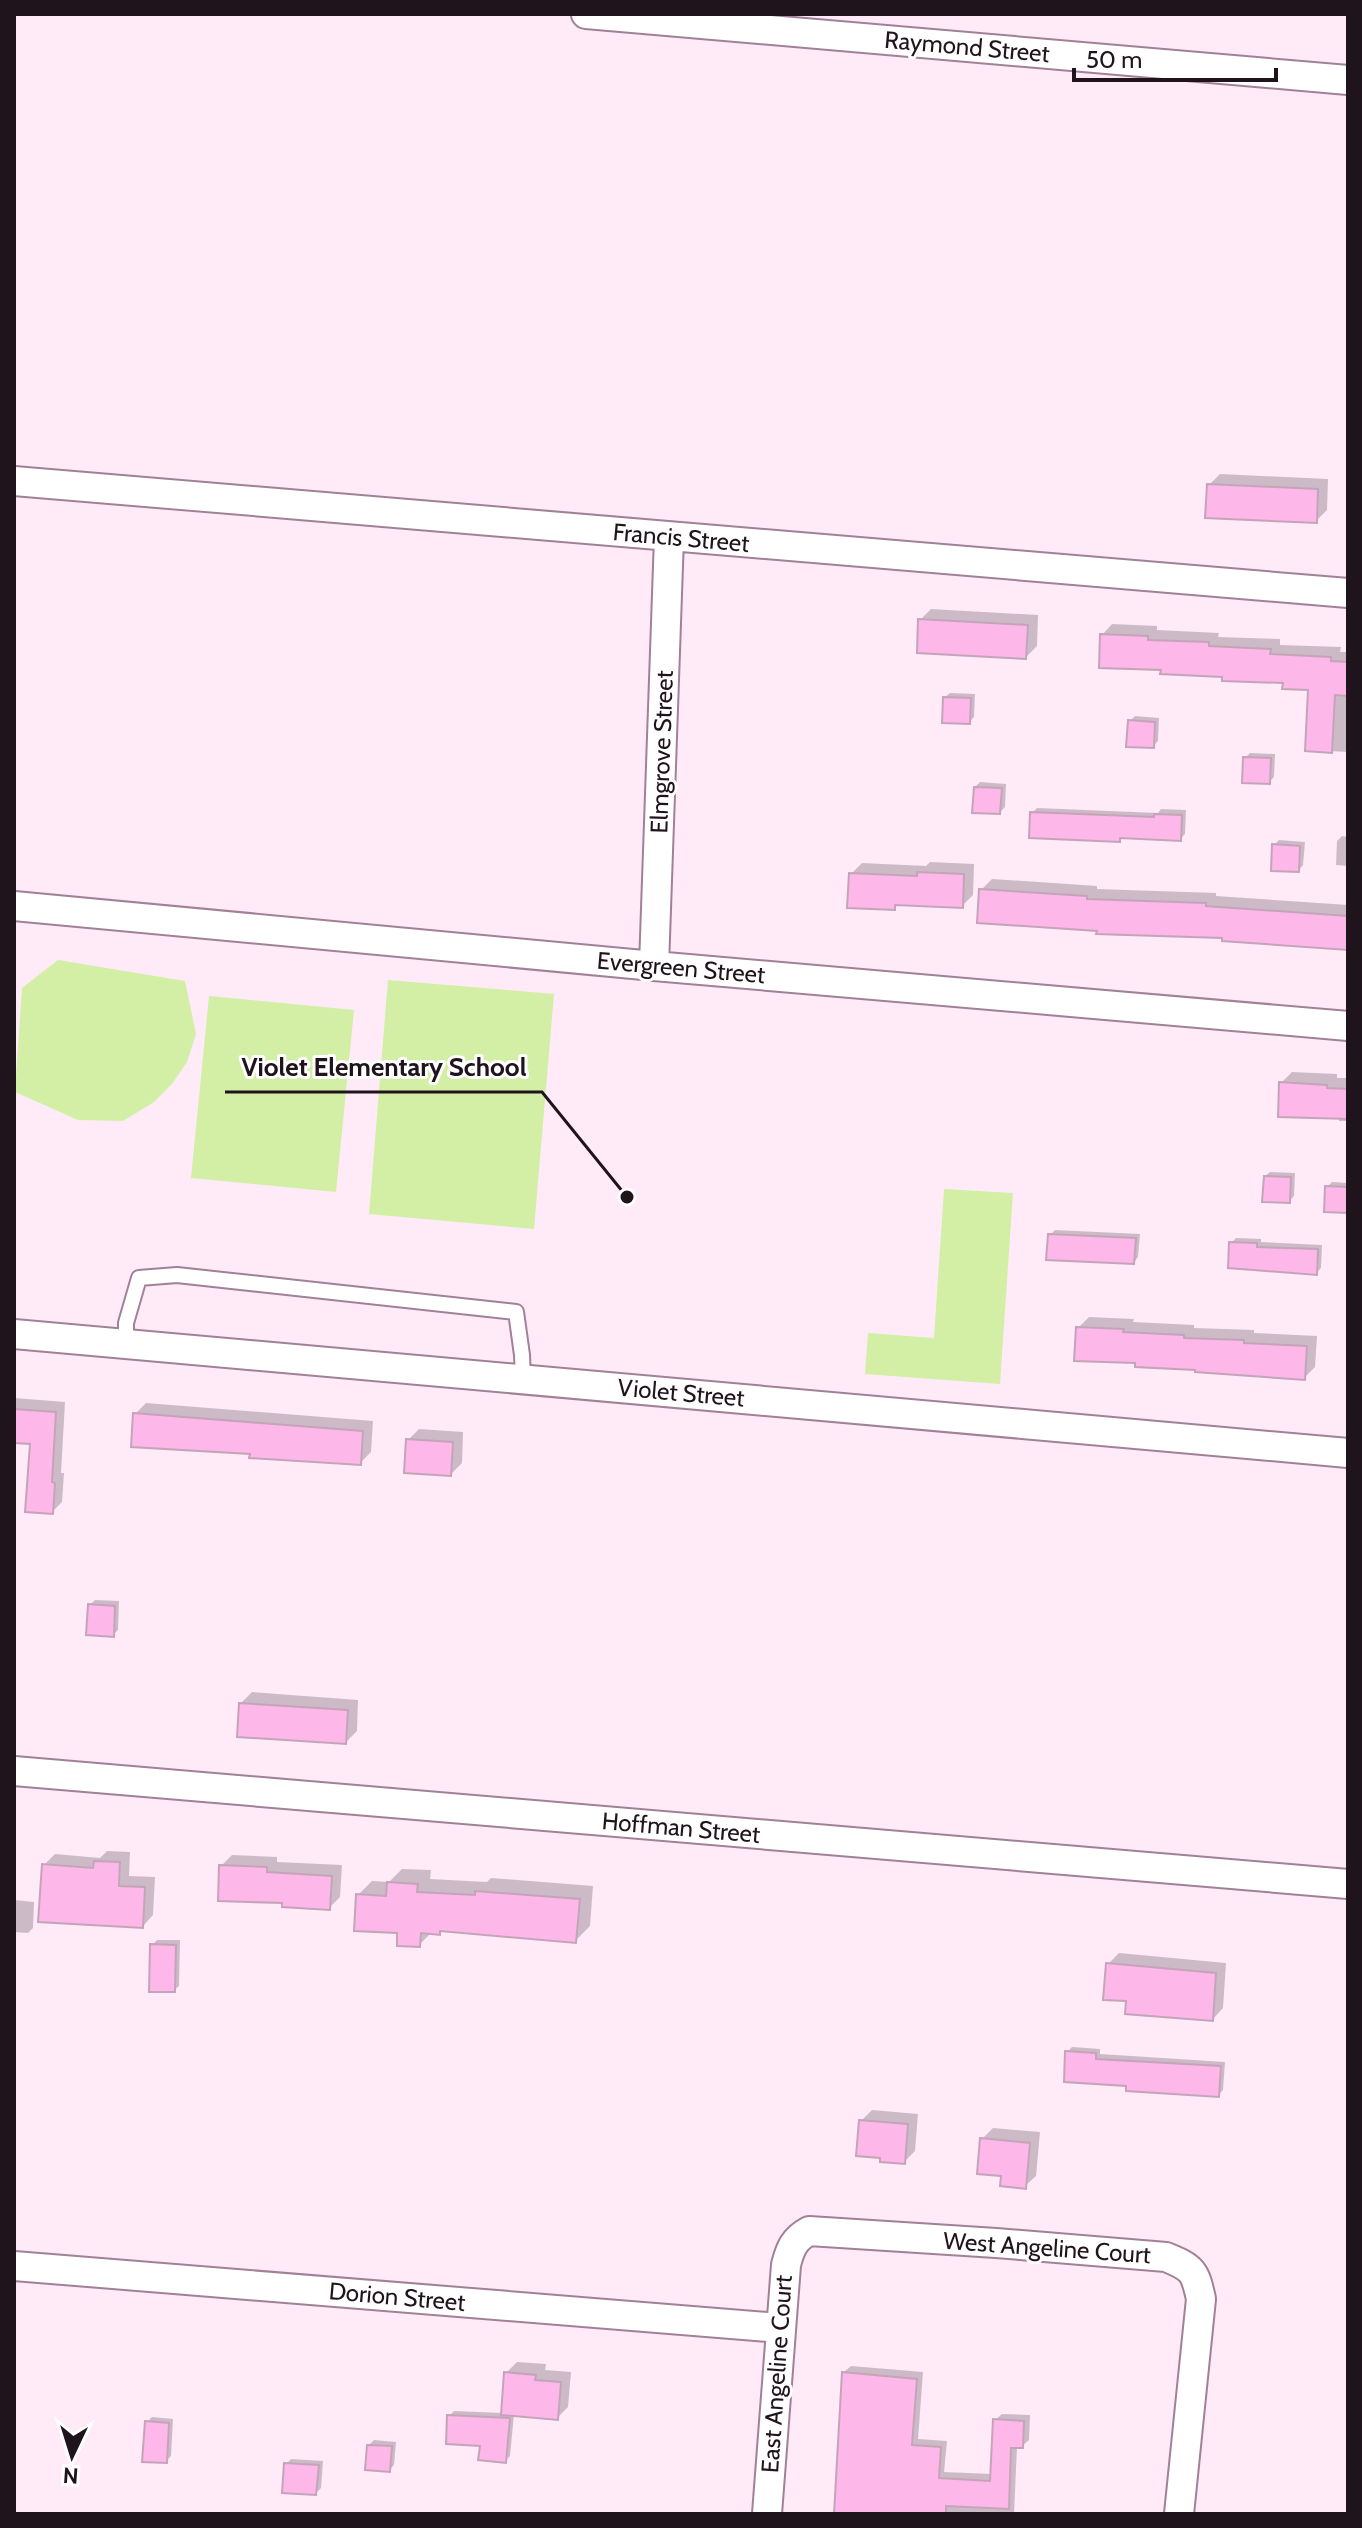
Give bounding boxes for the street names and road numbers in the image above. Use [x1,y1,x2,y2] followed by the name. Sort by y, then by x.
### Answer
[883,25,1051,68] street label: Raymond Street
[612,517,750,558] street label: Francis Street
[644,670,679,834] street label: Elmgrove Street
[596,946,766,989] street label: Evergreen Street
[617,1373,746,1412] street label: Violet Street
[601,1806,761,1849] street label: Hoffman Street
[942,2226,1152,2269] street label: West Angeline Court
[755,2274,798,2474] street label: East Angeline Court
[328,2276,466,2317] street label: Dorion Street

